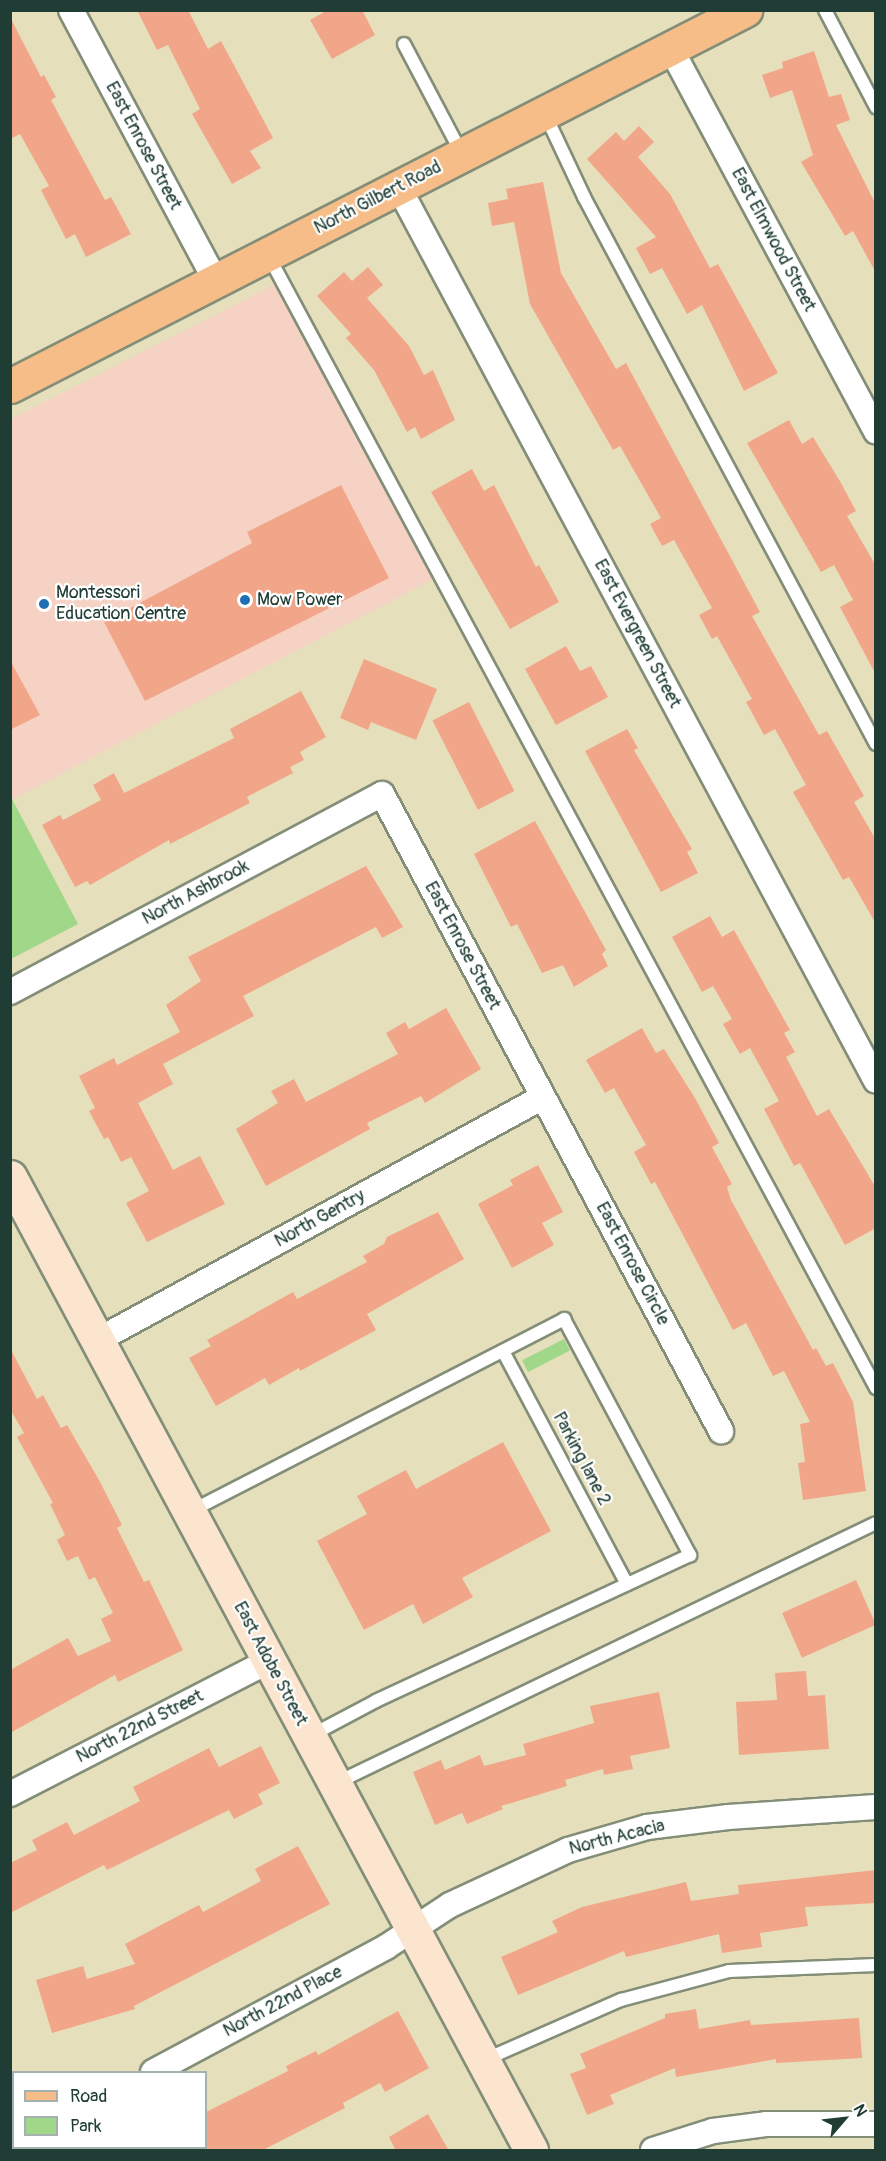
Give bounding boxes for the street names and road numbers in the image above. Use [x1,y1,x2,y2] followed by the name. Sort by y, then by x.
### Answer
[100,78,186,214] street label: East Enrose Street
[311,157,445,239] street label: North Gilbert Road
[726,164,820,316] street label: East Elmwood Street
[589,556,685,712] street label: East Evergreen Street
[139,856,253,930] street label: North Ashbrook
[419,878,505,1014] street label: East Enrose Street
[271,1185,369,1253] street label: North Gentry
[591,1199,673,1329] street label: East Enrose Circle
[547,1409,615,1509] street label: Parking lane 2
[228,1598,312,1730] street label: East Adobe Street
[73,1686,207,1768] street label: North 22nd Street
[567,1816,667,1860] street label: North Acacia
[220,1962,346,2042] street label: North 22nd Place

